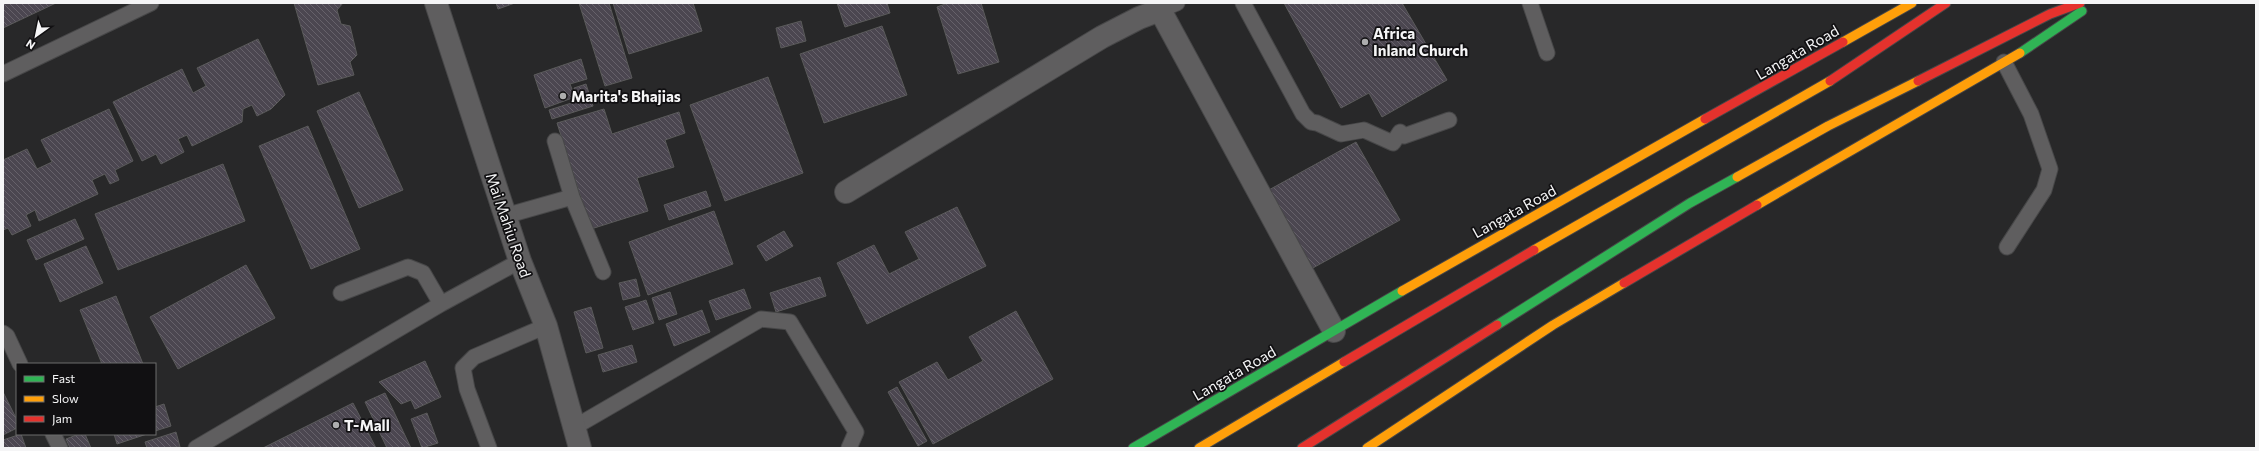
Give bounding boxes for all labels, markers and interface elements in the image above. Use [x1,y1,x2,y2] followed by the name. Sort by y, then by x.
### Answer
[16,16,56,56] north arrow
[1752,21,1842,83] street label: Langata Road
[1373,24,1468,59] place label: Africa Inland Church
[23,37,37,53] text: N
[1360,37,1370,47] marker: Africa Inland Church
[571,87,681,105] place label: Marita's Bhajias
[558,91,568,101] marker: Marita's Bhajias
[483,170,535,280] street label: Mai Mahiu Road
[1469,181,1559,241] street label: Langata Road
[1189,342,1279,404] street label: Langata Road
[16,363,156,435] legend
[52,371,75,385] text: Fast
[52,391,79,405] text: Slow
[52,411,72,426] text: Jam
[344,416,390,434] place label: T-Mall
[331,420,341,430] marker: T-Mall

